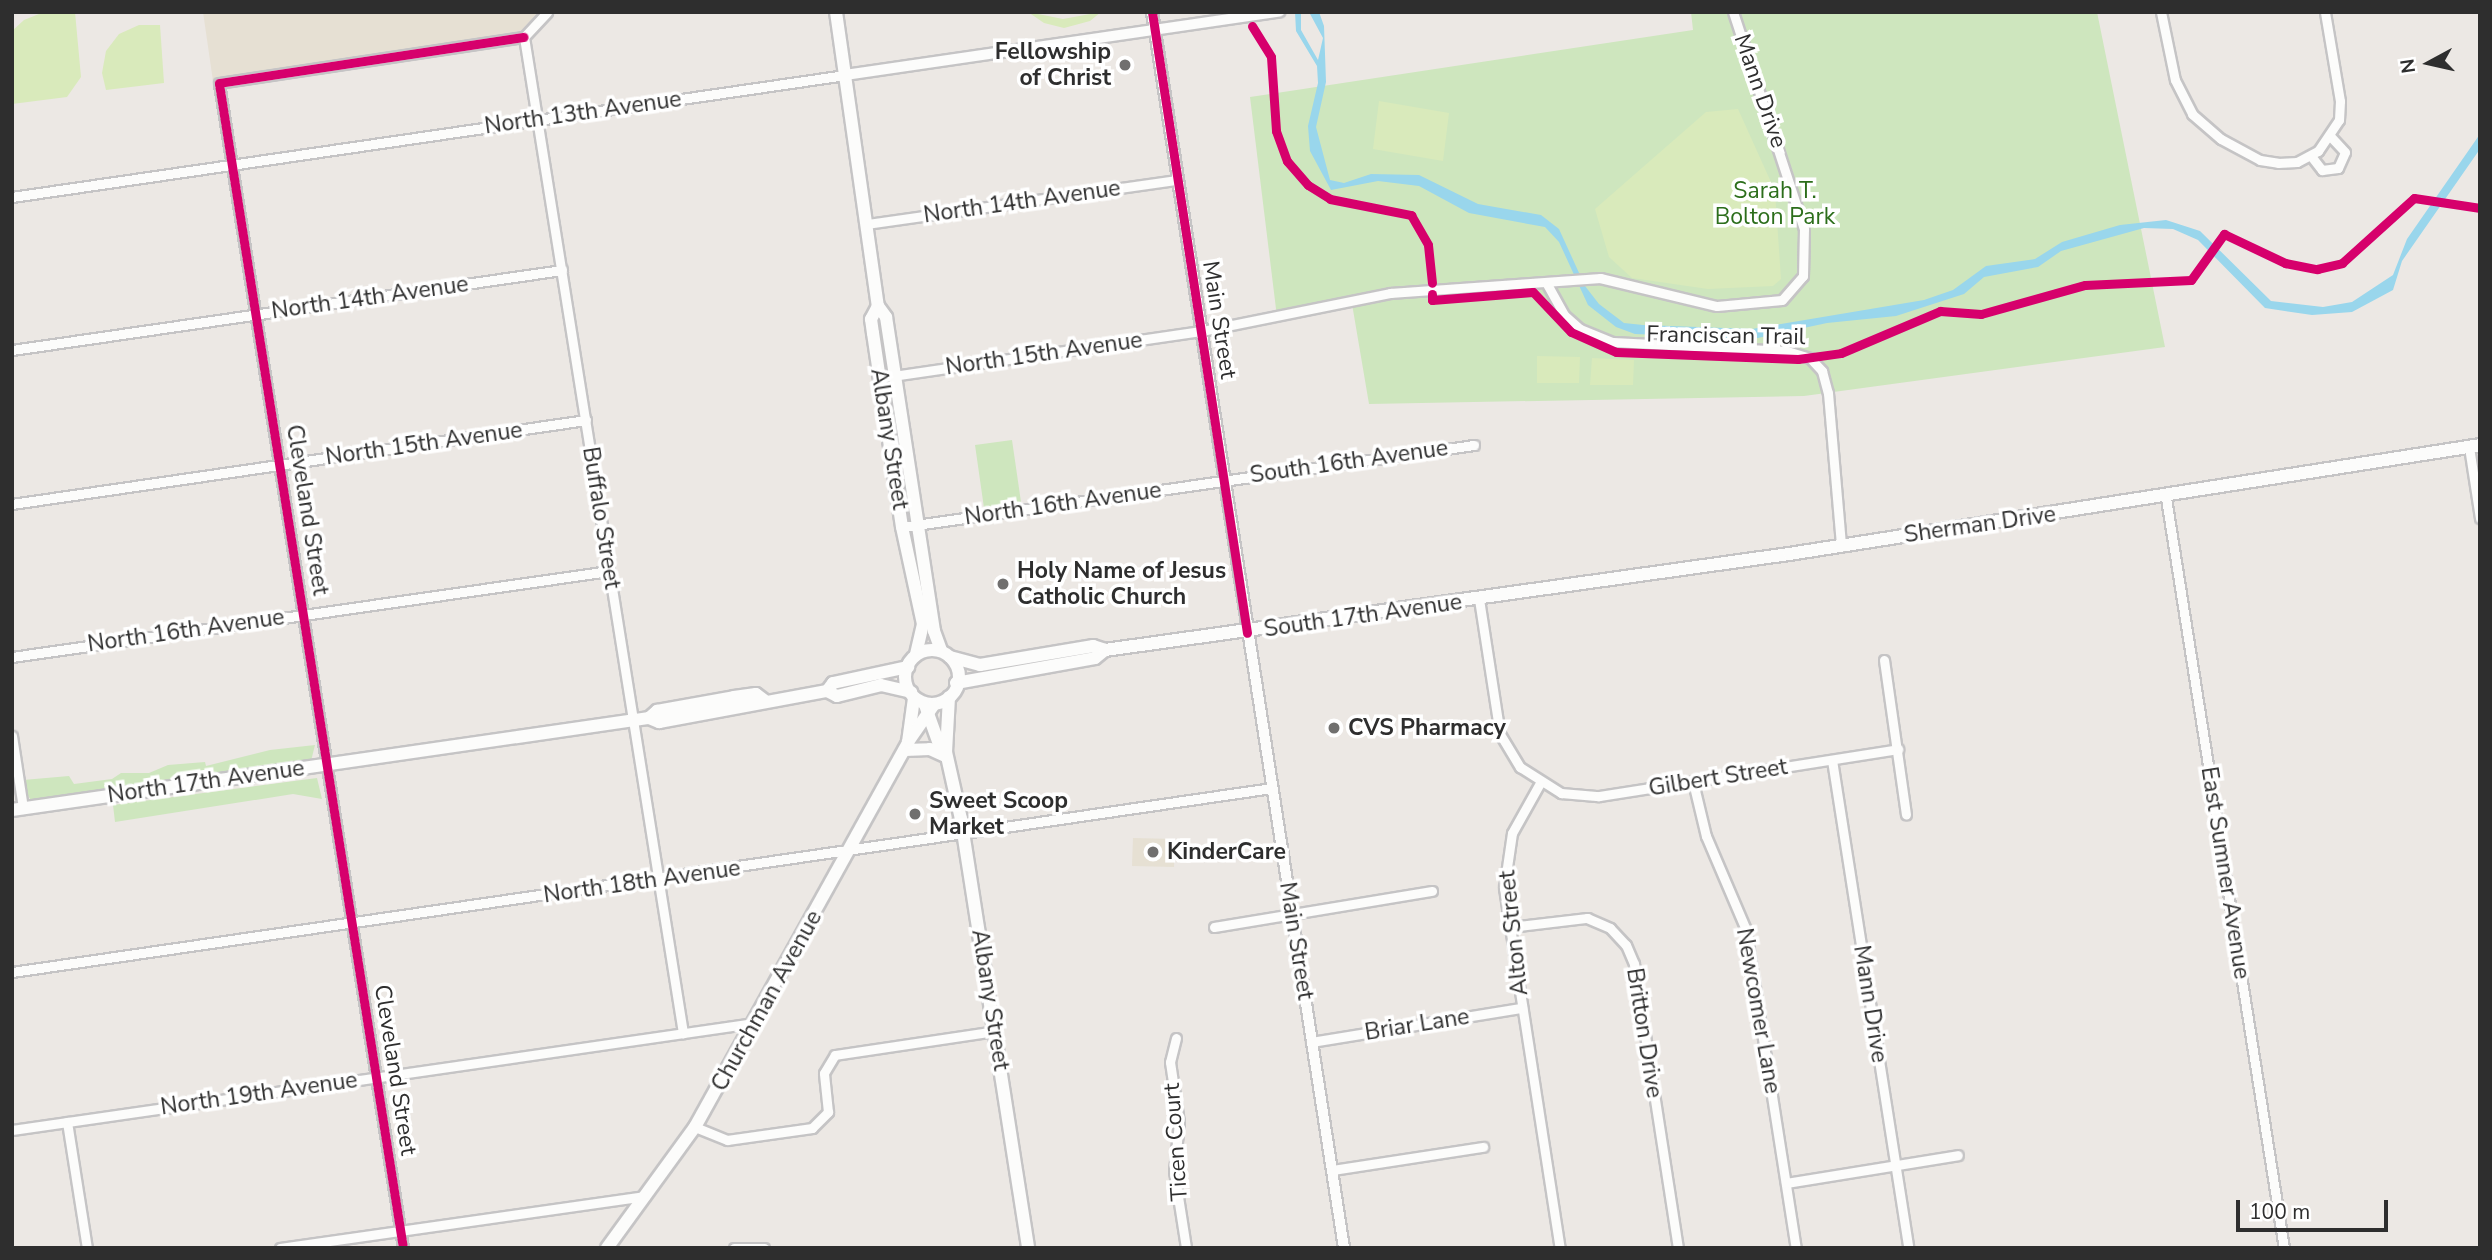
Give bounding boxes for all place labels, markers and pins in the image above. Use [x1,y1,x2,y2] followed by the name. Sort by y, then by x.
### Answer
[995,38,1111,92] place label: Fellowship of Christ
[1117,57,1133,73] marker: Fellowship of Christ
[1017,557,1226,611] place label: Holy Name of Jesus Catholic Church
[995,576,1011,592] marker: Holy Name of Jesus Catholic Church
[1348,714,1506,742] place label: CVS Pharmacy
[1326,720,1342,736] marker: CVS Pharmacy
[929,787,1068,841] place label: Sweet Scoop Market
[907,806,923,822] marker: Sweet Scoop Market
[1167,838,1286,866] place label: KinderCare
[1145,844,1161,860] marker: KinderCare

